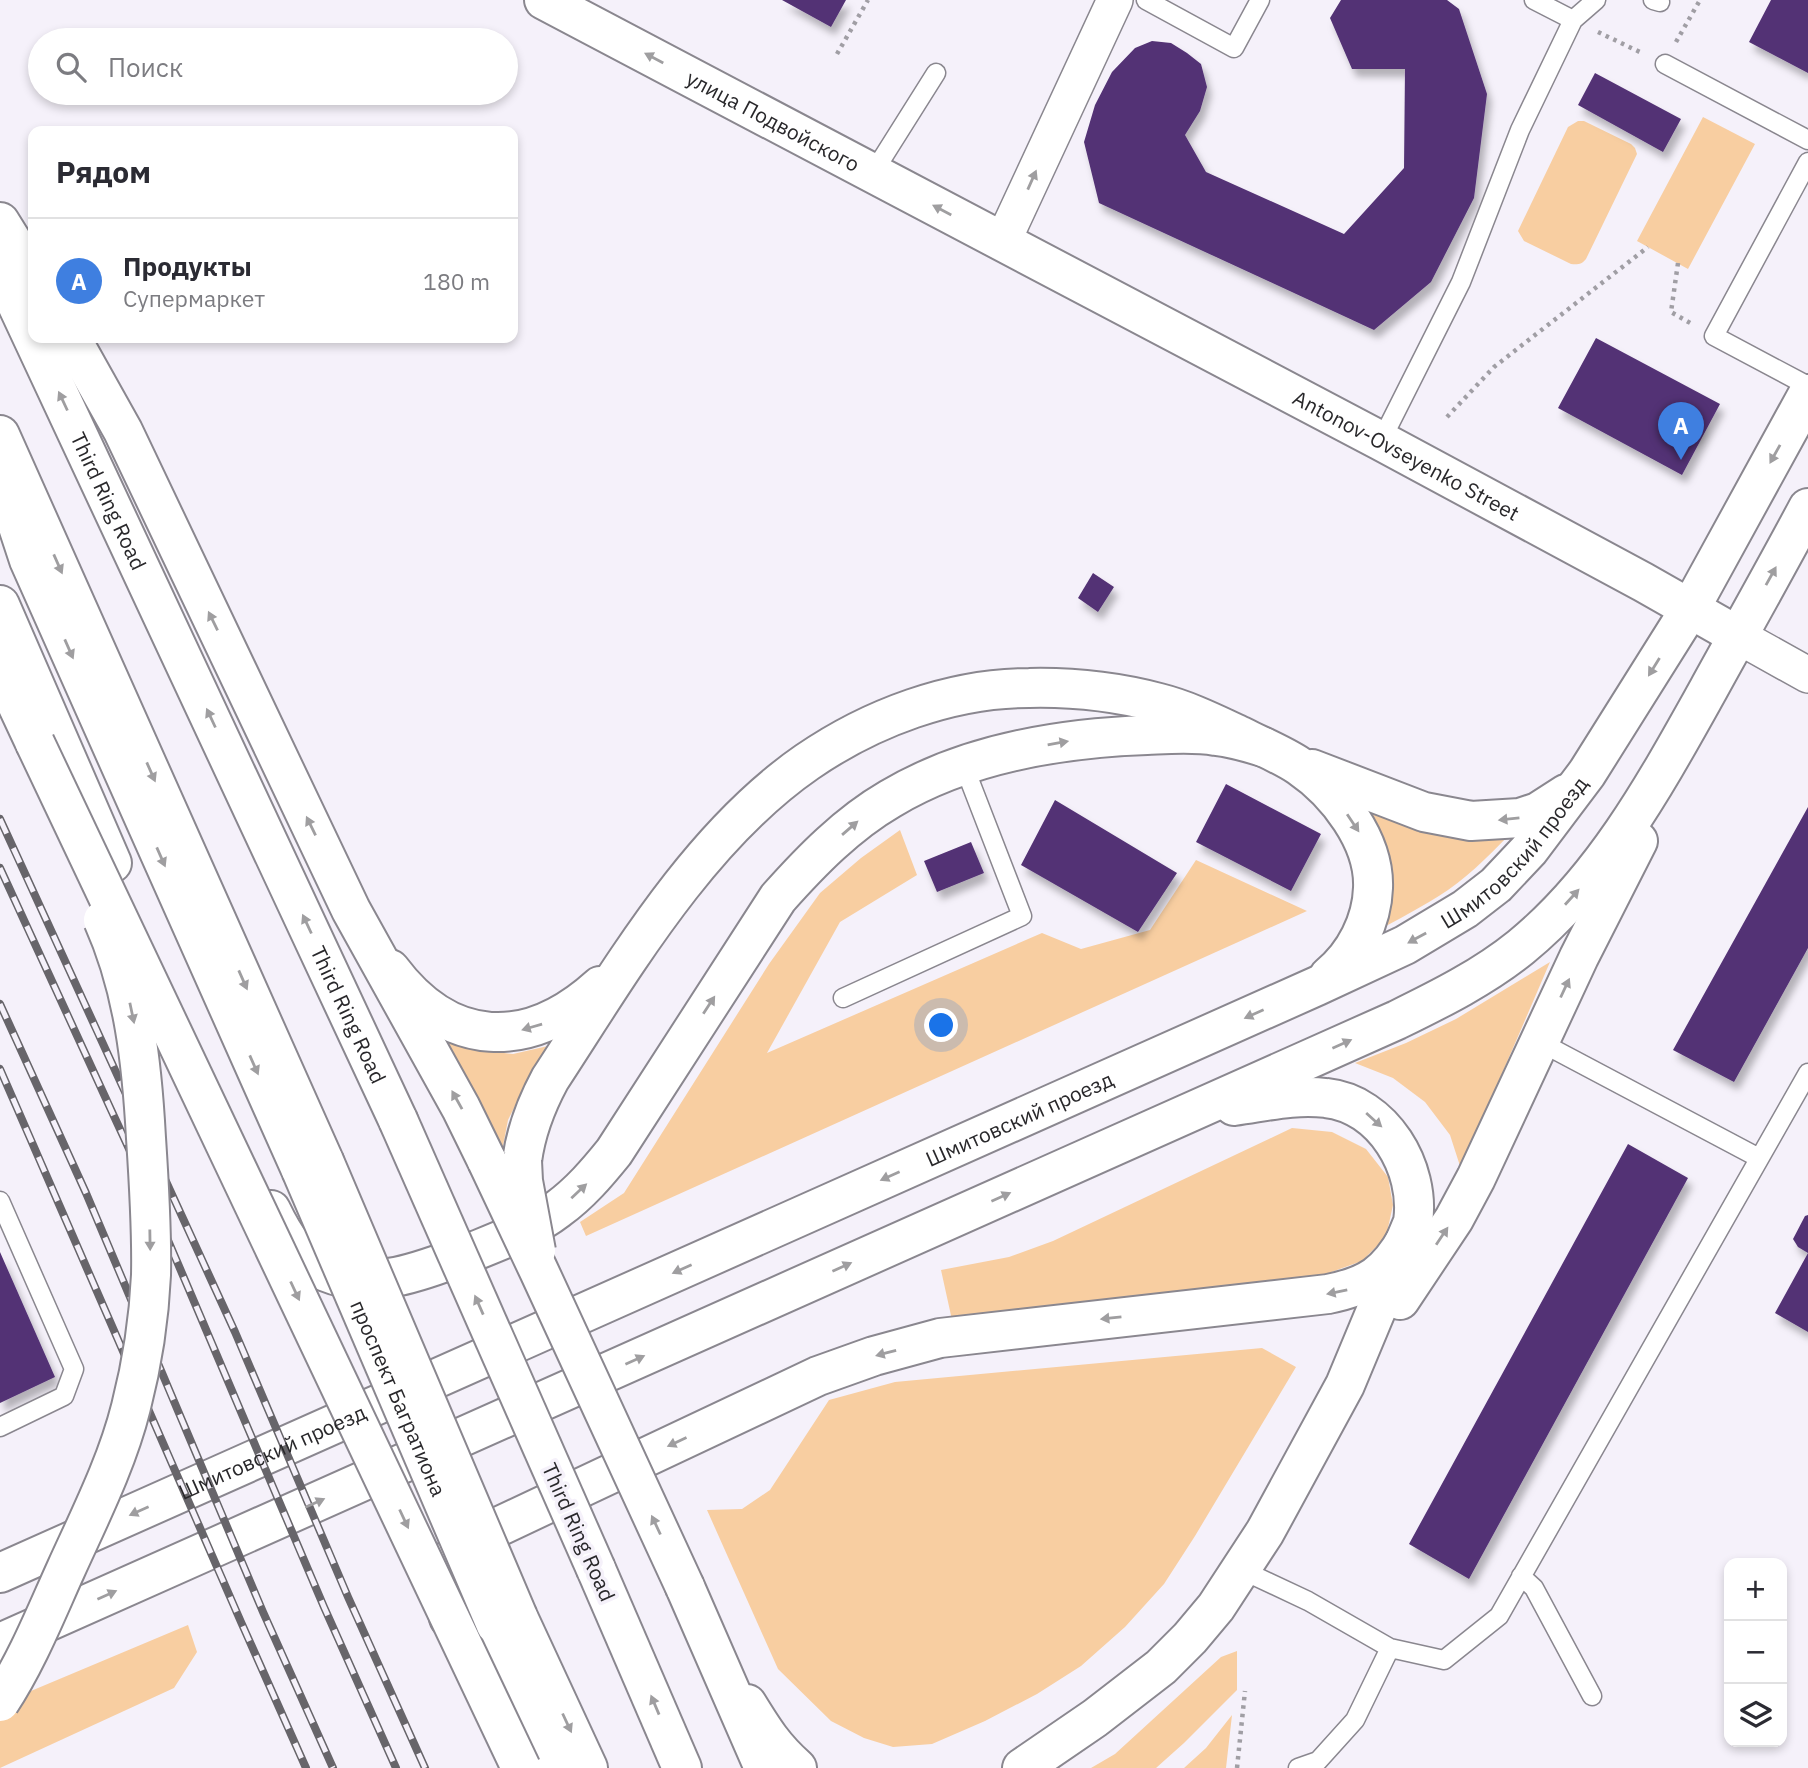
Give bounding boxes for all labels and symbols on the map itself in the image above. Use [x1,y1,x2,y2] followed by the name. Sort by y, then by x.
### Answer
[644,52,664,64] one-way arrow
[682,64,865,178] street label: улица Подвойского
[1026,170,1038,190] one-way arrow
[932,204,952,215] one-way arrow
[1288,383,1524,527] street label: Antonov-Ovseyenko Street
[57,391,68,411] one-way arrow
[1658,402,1704,460] pin: A
[65,427,153,574] street label: Third Ring Road
[1769,444,1781,464] one-way arrow
[53,554,64,575] one-way arrow
[1765,567,1777,586] one-way arrow
[208,610,219,631] one-way arrow
[63,639,75,659] one-way arrow
[1648,657,1661,676] one-way arrow
[205,708,217,728] one-way arrow
[1047,737,1069,748] one-way arrow
[145,762,157,782] one-way arrow
[1435,770,1594,935] street label: Шмитовский проезд
[1346,813,1359,832] one-way arrow
[1498,813,1520,824] one-way arrow
[306,816,317,836] one-way arrow
[841,821,858,836] one-way arrow
[155,847,167,867] one-way arrow
[1564,889,1580,906] one-way arrow
[301,914,312,935] one-way arrow
[1408,932,1427,944] one-way arrow
[305,941,393,1088] street label: Third Ring Road
[237,970,249,990] one-way arrow
[1559,978,1570,998] one-way arrow
[702,995,715,1014] one-way arrow
[126,1002,137,1024] one-way arrow
[924,1008,958,1042] your location
[1244,1009,1265,1020] one-way arrow
[521,1022,542,1032] one-way arrow
[1332,1038,1352,1050] one-way arrow
[249,1054,260,1075] one-way arrow
[921,1065,1118,1173] street label: Шмитовский проезд
[451,1090,462,1110] one-way arrow
[1365,1112,1383,1128] one-way arrow
[880,1170,900,1182] one-way arrow
[570,1183,587,1199] one-way arrow
[991,1191,1011,1203] one-way arrow
[1436,1226,1449,1246] one-way arrow
[144,1229,156,1251] one-way arrow
[832,1261,853,1272] one-way arrow
[672,1263,692,1275] one-way arrow
[290,1281,301,1301] one-way arrow
[1325,1287,1347,1298] one-way arrow
[474,1294,485,1315] one-way arrow
[344,1295,453,1500] street label: проспект Багратиона
[1099,1313,1121,1324] one-way arrow
[875,1348,896,1358] one-way arrow
[624,1354,645,1365] one-way arrow
[174,1398,370,1506] street label: Шмитовский проезд
[667,1437,688,1448] one-way arrow
[536,1458,622,1606] street label: Third Ring Road
[305,1497,325,1509] one-way arrow
[128,1506,149,1517] one-way arrow
[398,1509,409,1529] one-way arrow
[651,1515,662,1535] one-way arrow
[97,1589,117,1601] one-way arrow
[649,1695,660,1716] one-way arrow
[561,1713,573,1733] one-way arrow

